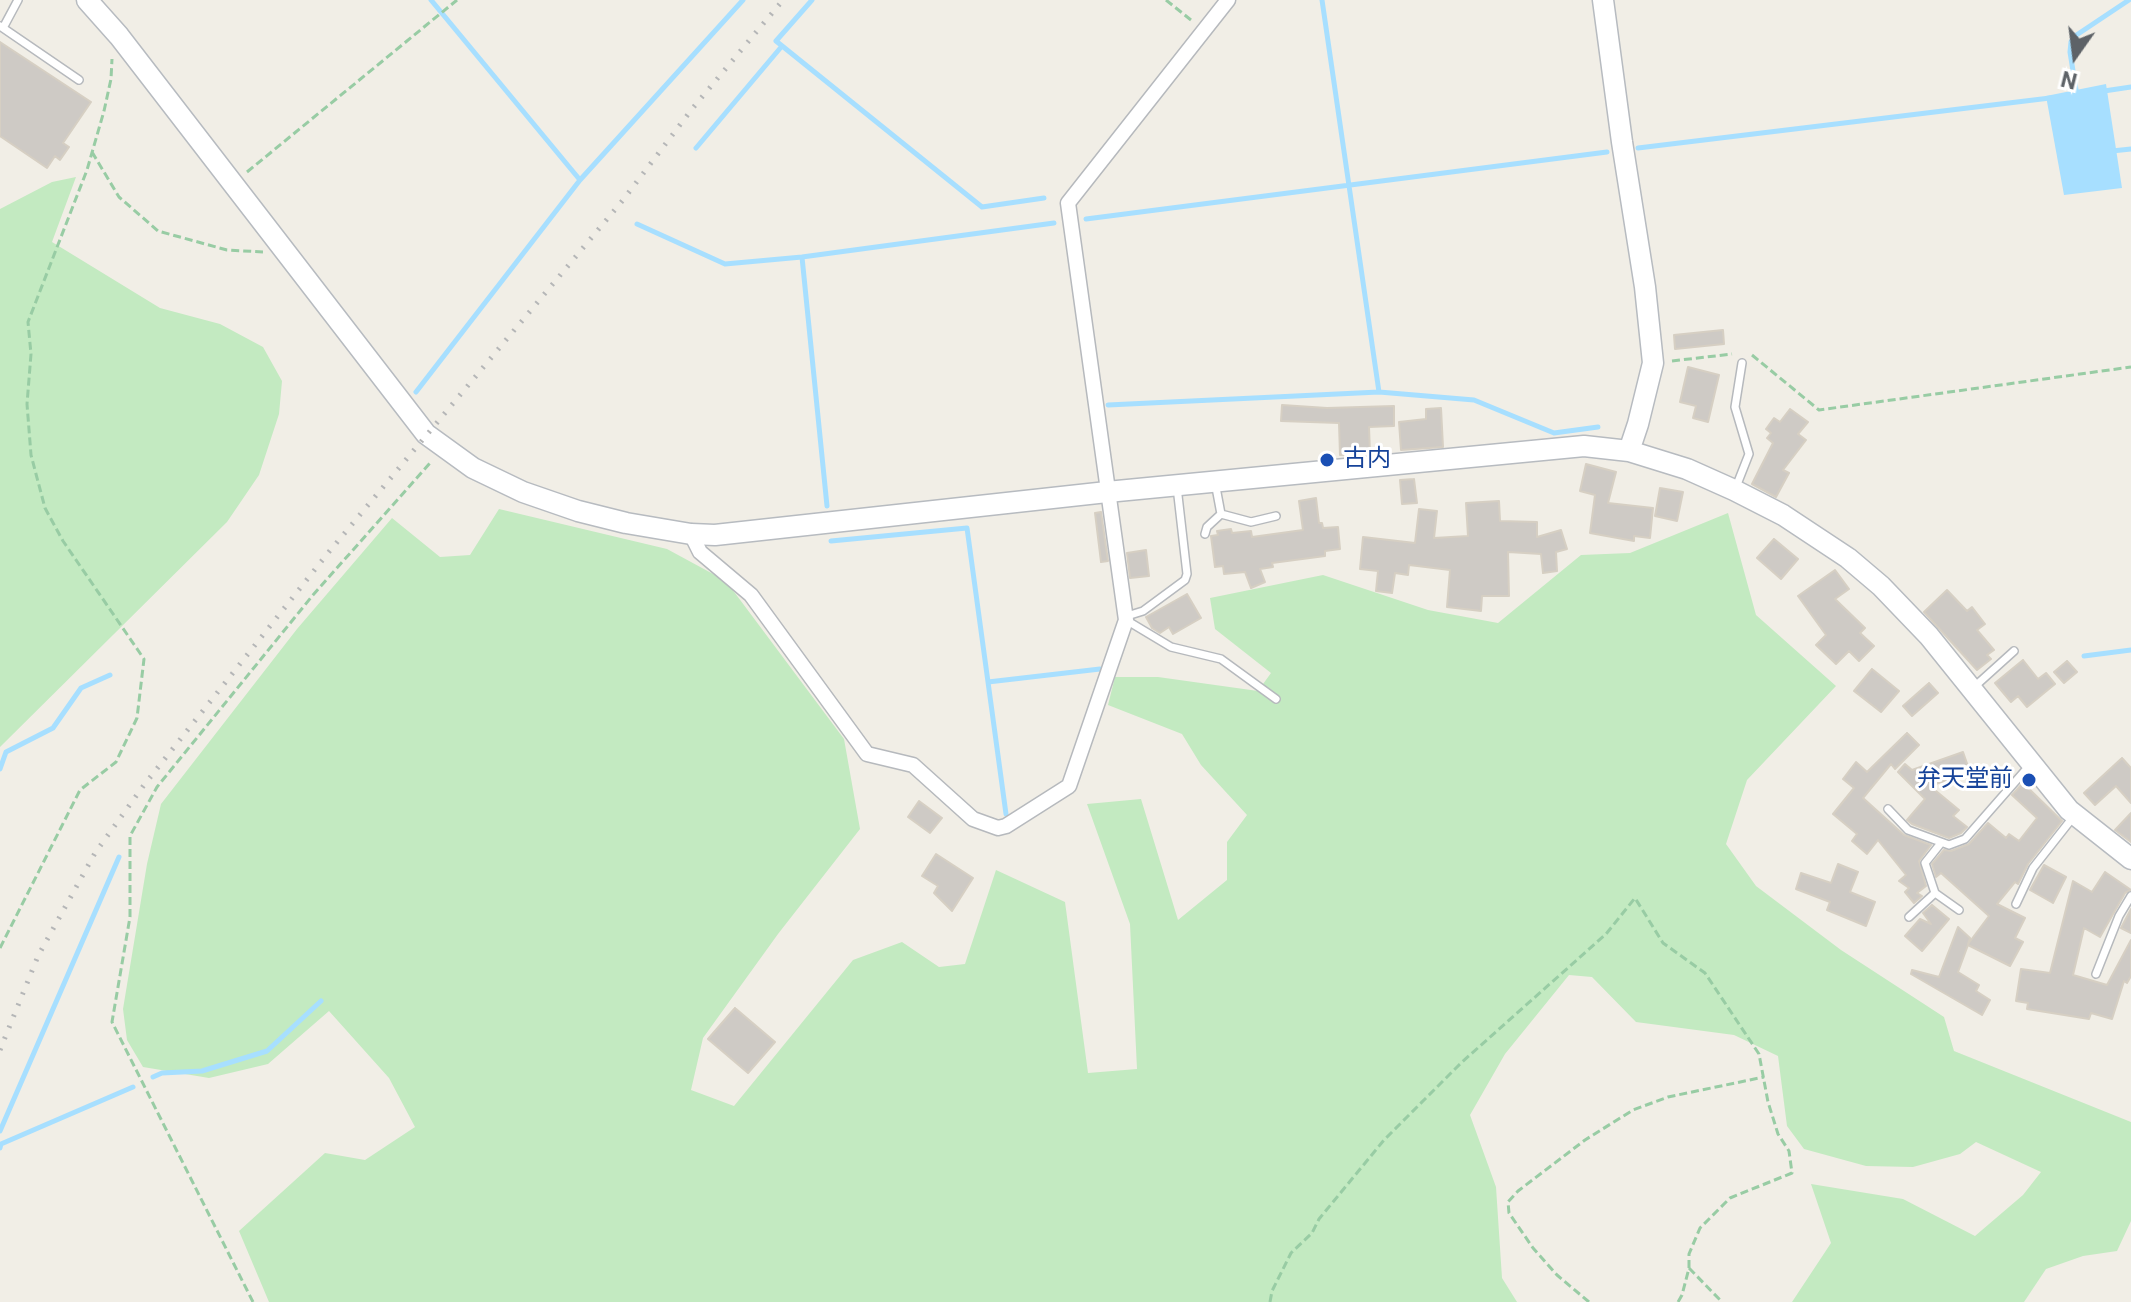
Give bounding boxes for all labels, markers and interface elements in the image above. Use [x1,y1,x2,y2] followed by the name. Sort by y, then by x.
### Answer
[2035,16,2115,96] north arrow
[2059,66,2080,94] text: N
[1343,446,1391,474] place label: 古内
[1318,451,1336,469] marker: 古内
[1917,766,2013,794] place label: 弁天堂前
[2020,771,2038,789] marker: 弁天堂前

